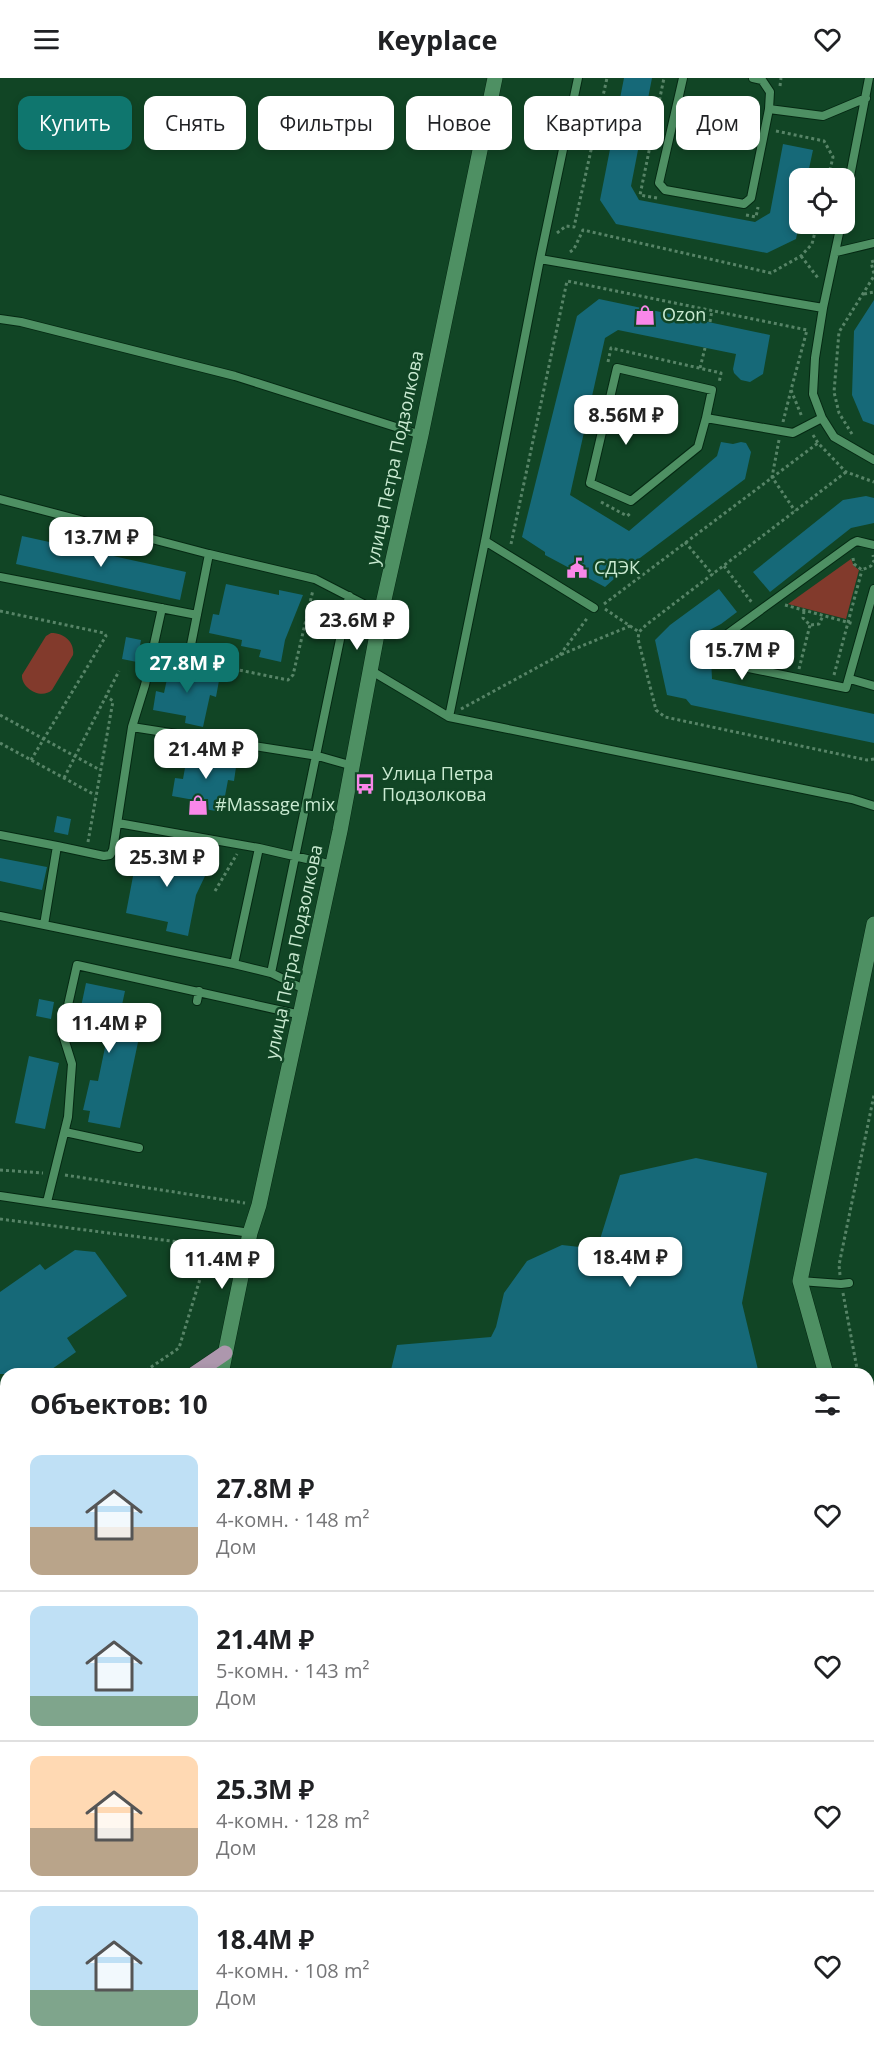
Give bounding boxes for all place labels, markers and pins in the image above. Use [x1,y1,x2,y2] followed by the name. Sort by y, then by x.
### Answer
[662,302,706,326] place label: Ozon
[633,303,657,327] shop icon: Ozon
[571,395,681,446] pin: 8.56M ₽
[46,517,156,568] pin: 13.7M ₽
[594,555,640,579] place label: СДЭК
[565,556,589,580] public building icon: СДЭК
[302,600,412,651] pin: 23.6M ₽
[687,630,797,681] pin: 15.7M ₽
[132,643,242,694] pin: 27.8M ₽
[151,729,261,780] pin: 21.4M ₽
[382,761,494,806] place label: Улица Петра Подзолкова
[353,772,377,796] bus stop icon: Улица Петра Подзолкова
[215,792,336,816] place label: #Massage mix
[186,793,210,817] shop icon: #Massage mix
[112,837,222,888] pin: 25.3M ₽
[54,1003,164,1054] pin: 11.4M ₽
[575,1237,685,1288] pin: 18.4M ₽
[167,1239,277,1290] pin: 11.4M ₽

